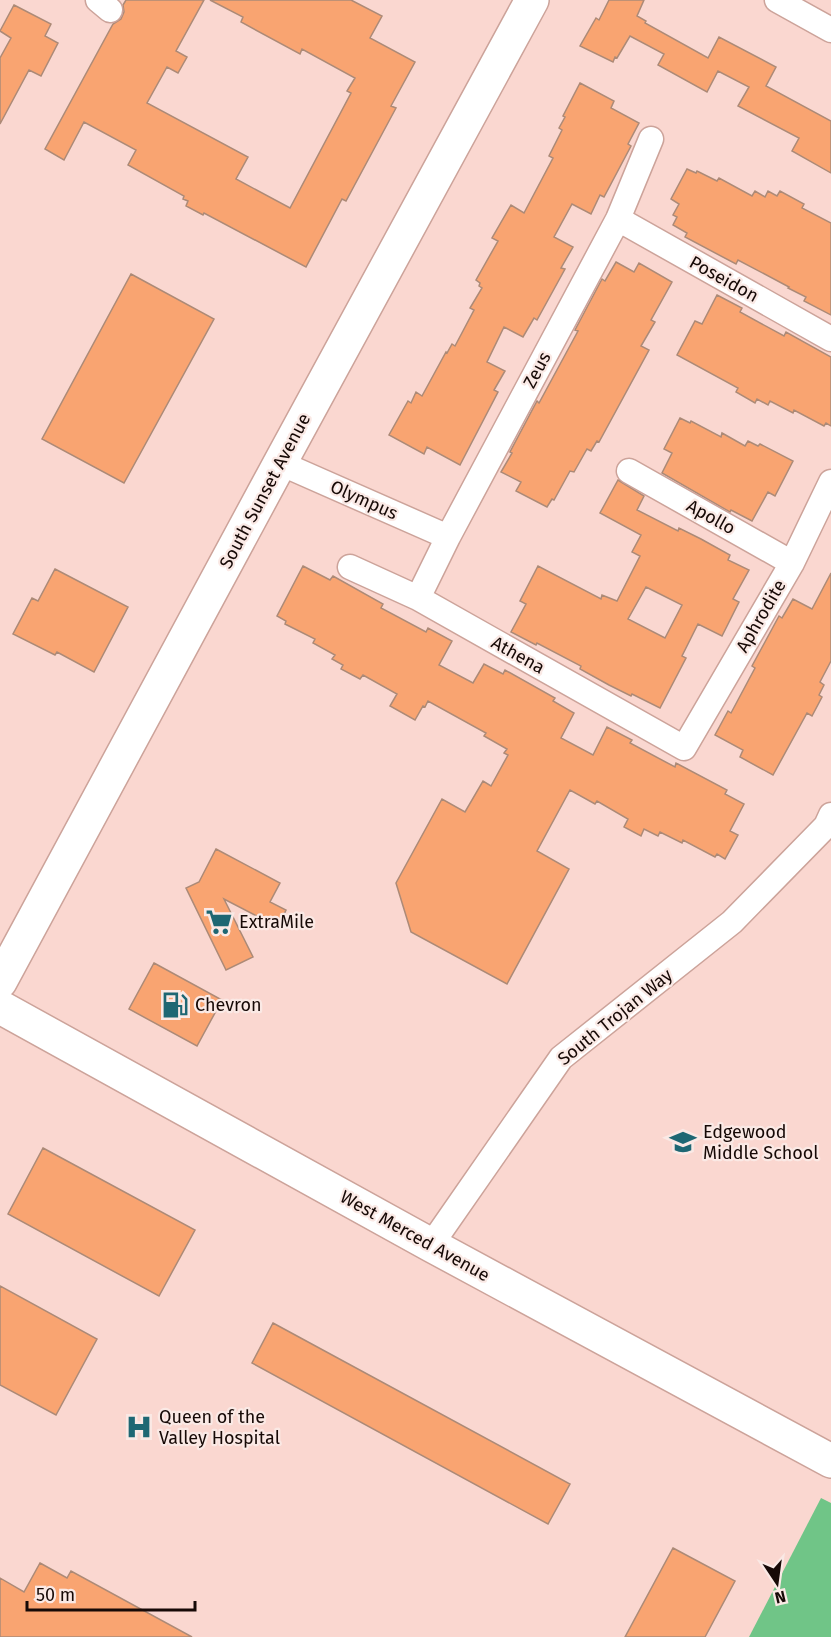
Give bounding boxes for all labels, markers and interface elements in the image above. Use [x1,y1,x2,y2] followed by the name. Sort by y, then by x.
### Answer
[686,251,762,307] street label: Poseidon
[518,348,556,392] street label: Zeus
[215,410,315,572] street label: South Sunset Avenue
[327,475,401,525] street label: Olympus
[683,495,739,539] street label: Apollo
[731,576,791,656] street label: Aphrodite
[488,631,548,679] street label: Athena
[204,907,234,937] supermarket icon: ExtraMile
[239,911,314,933] place label: ExtraMile
[553,964,677,1070] street label: South Trojan Way
[160,990,190,1020] fuel station icon: Chevron
[195,994,262,1016] place label: Chevron
[703,1121,819,1164] place label: Edgewood Middle School
[668,1127,698,1157] school or university icon: Edgewood Middle School
[336,1186,494,1286] street label: West Merced Avenue
[159,1406,280,1449] place label: Queen of the Valley Hospital
[124,1412,154,1442] hospital icon: Queen of the Valley Hospital
[747,1553,807,1613] north arrow
[27,1574,195,1612] scale bar
[36,1584,75,1606] text: 50 m
[773,1587,788,1608] text: N

